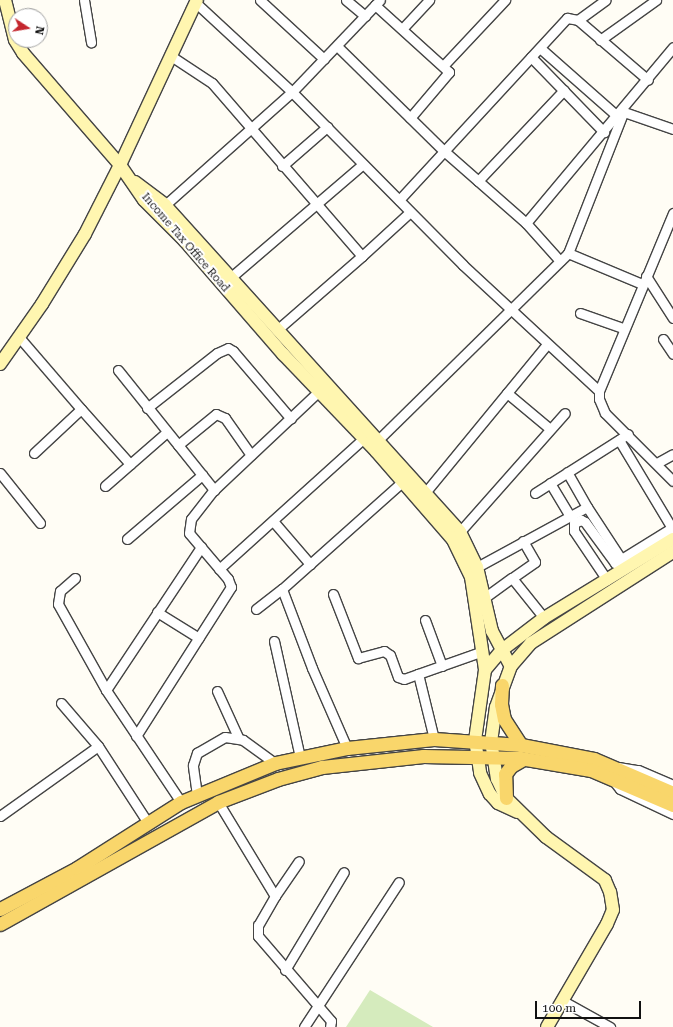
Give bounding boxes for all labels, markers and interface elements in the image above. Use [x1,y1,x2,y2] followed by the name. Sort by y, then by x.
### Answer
[8,8,48,48] north arrow
[32,25,46,36] text: N
[138,191,232,295] street label: Income Tax Office Road
[537,993,643,1019] scale bar
[542,1001,576,1015] text: 100 m

